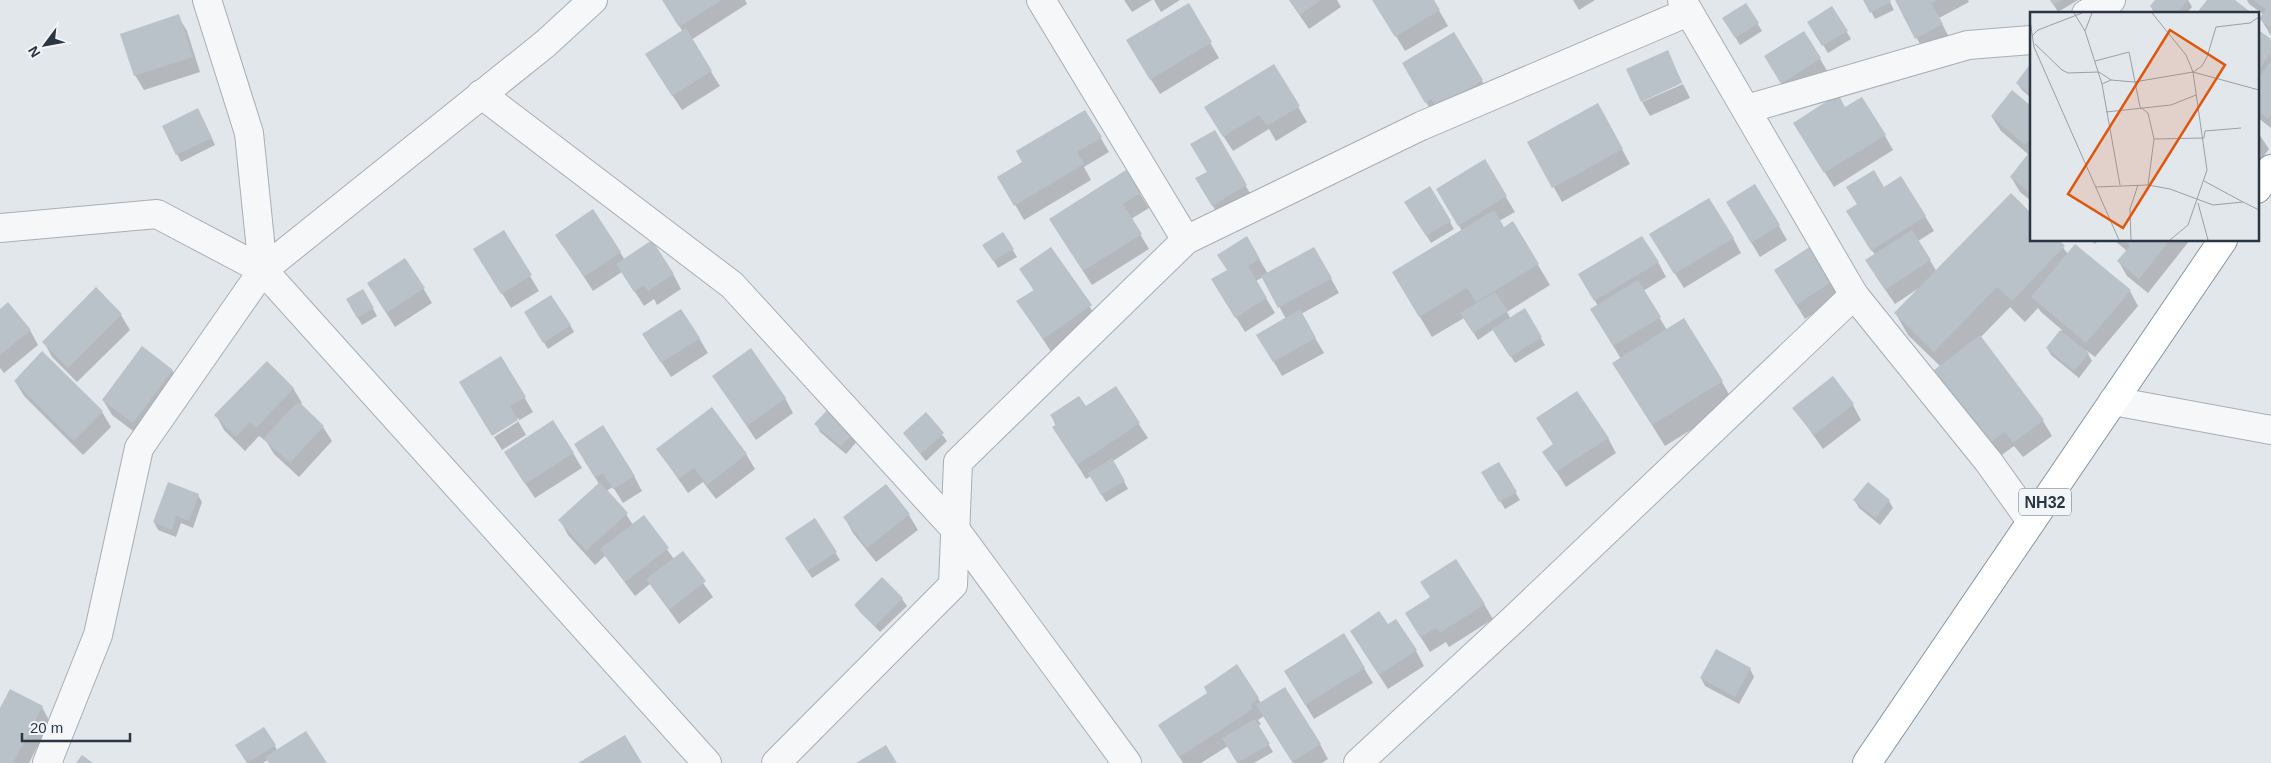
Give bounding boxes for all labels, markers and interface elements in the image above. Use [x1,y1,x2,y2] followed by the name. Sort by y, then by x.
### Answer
[2030,12,2258,241] inset map
[20,20,70,70] north arrow
[25,43,43,60] text: N
[2019,488,2071,516] road number: NH32
[22,710,130,742] scale bar
[30,719,63,736] text: 20 m

